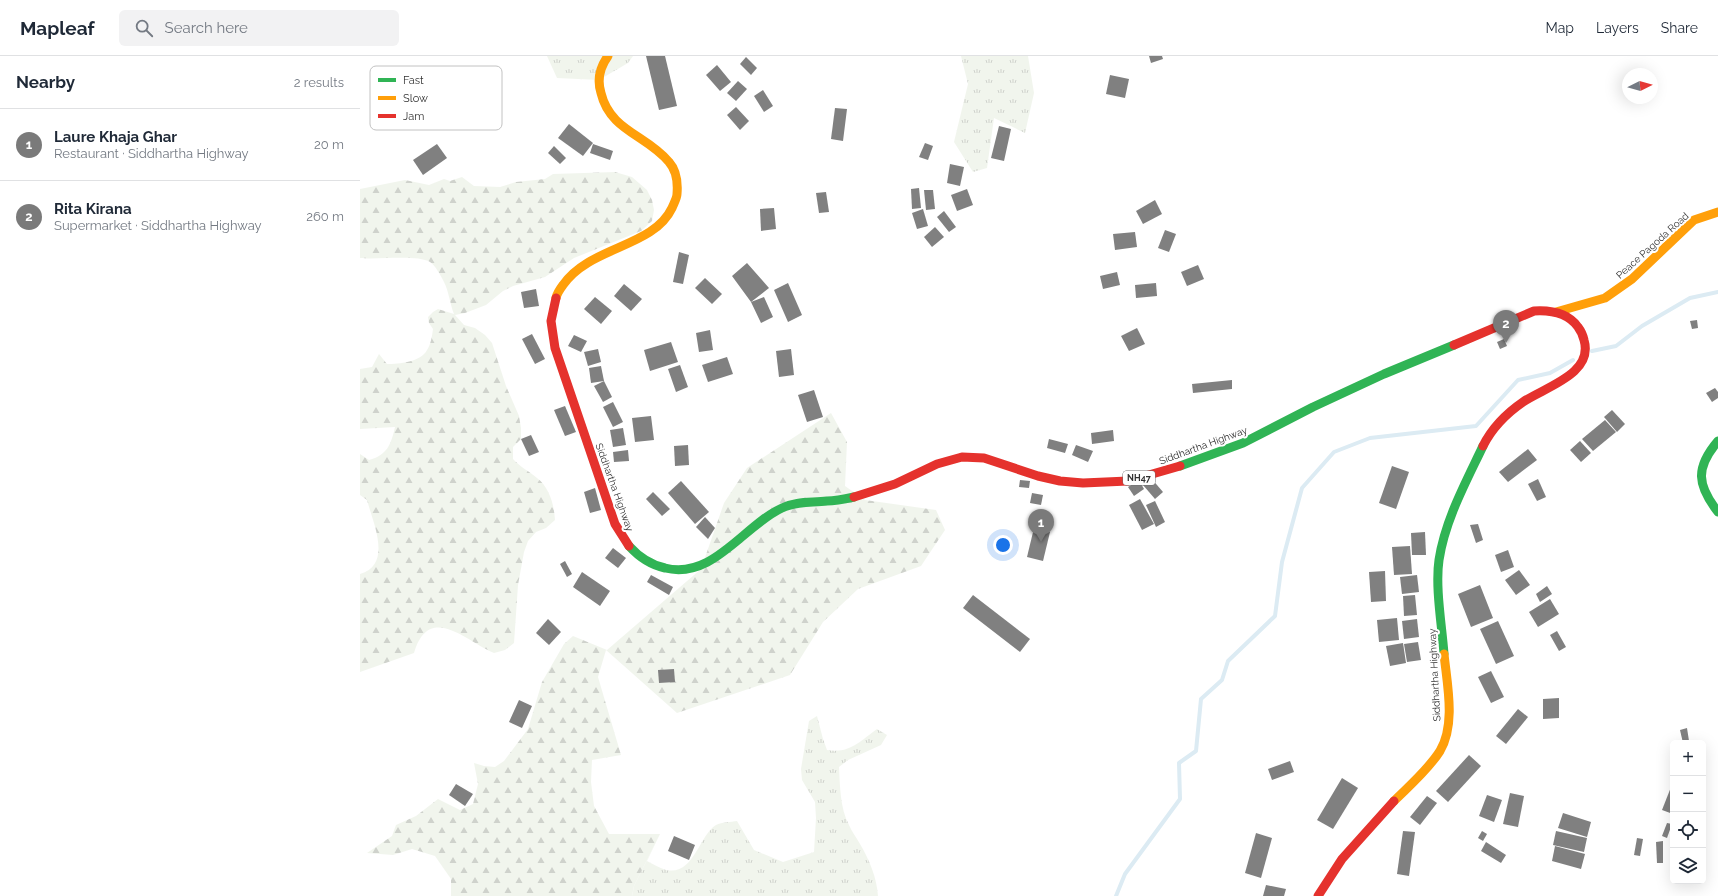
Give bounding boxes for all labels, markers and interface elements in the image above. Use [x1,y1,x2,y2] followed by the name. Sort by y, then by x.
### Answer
[119,10,399,46] search box
[20,17,95,39] text: Mapleaf
[133,17,155,39] icon: search
[165,19,248,37] text: Search here
[1546,20,1574,36] text: Map
[1596,20,1639,36] text: Layers
[1661,20,1698,36] text: Share
[370,66,502,130] legend
[1622,68,1658,104] north arrow
[16,72,75,92] text: Nearby
[403,74,424,87] text: Fast
[294,75,344,90] text: 2 results
[403,92,428,105] text: Slow
[403,110,424,123] text: Jam
[54,128,177,146] text: Laure Khaja Ghar
[26,137,32,152] text: 1
[314,137,344,152] text: 20 m
[54,146,249,161] text: Restaurant · Siddhartha Highway
[54,200,132,218] text: Rita Kirana
[25,209,33,224] text: 2
[306,209,344,224] text: 260 m
[1614,210,1691,281] street label: Peace Pagoda Road
[54,218,262,233] text: Supermarket · Siddhartha Highway
[1493,310,1519,343] pin: 2
[1158,424,1249,467] street label: Siddhartha Highway
[593,442,636,533] street label: Siddhartha Highway
[1123,471,1155,485] road number: NH47
[1028,509,1054,542] pin: 1
[993,535,1013,555] your location
[1427,628,1442,722] street label: Siddhartha Highway
[1670,740,1706,884] map controls
[1670,740,1706,776] button: +
[1670,776,1706,812] button: −
[1670,812,1706,848] button: locate
[1670,848,1706,884] button: layers

